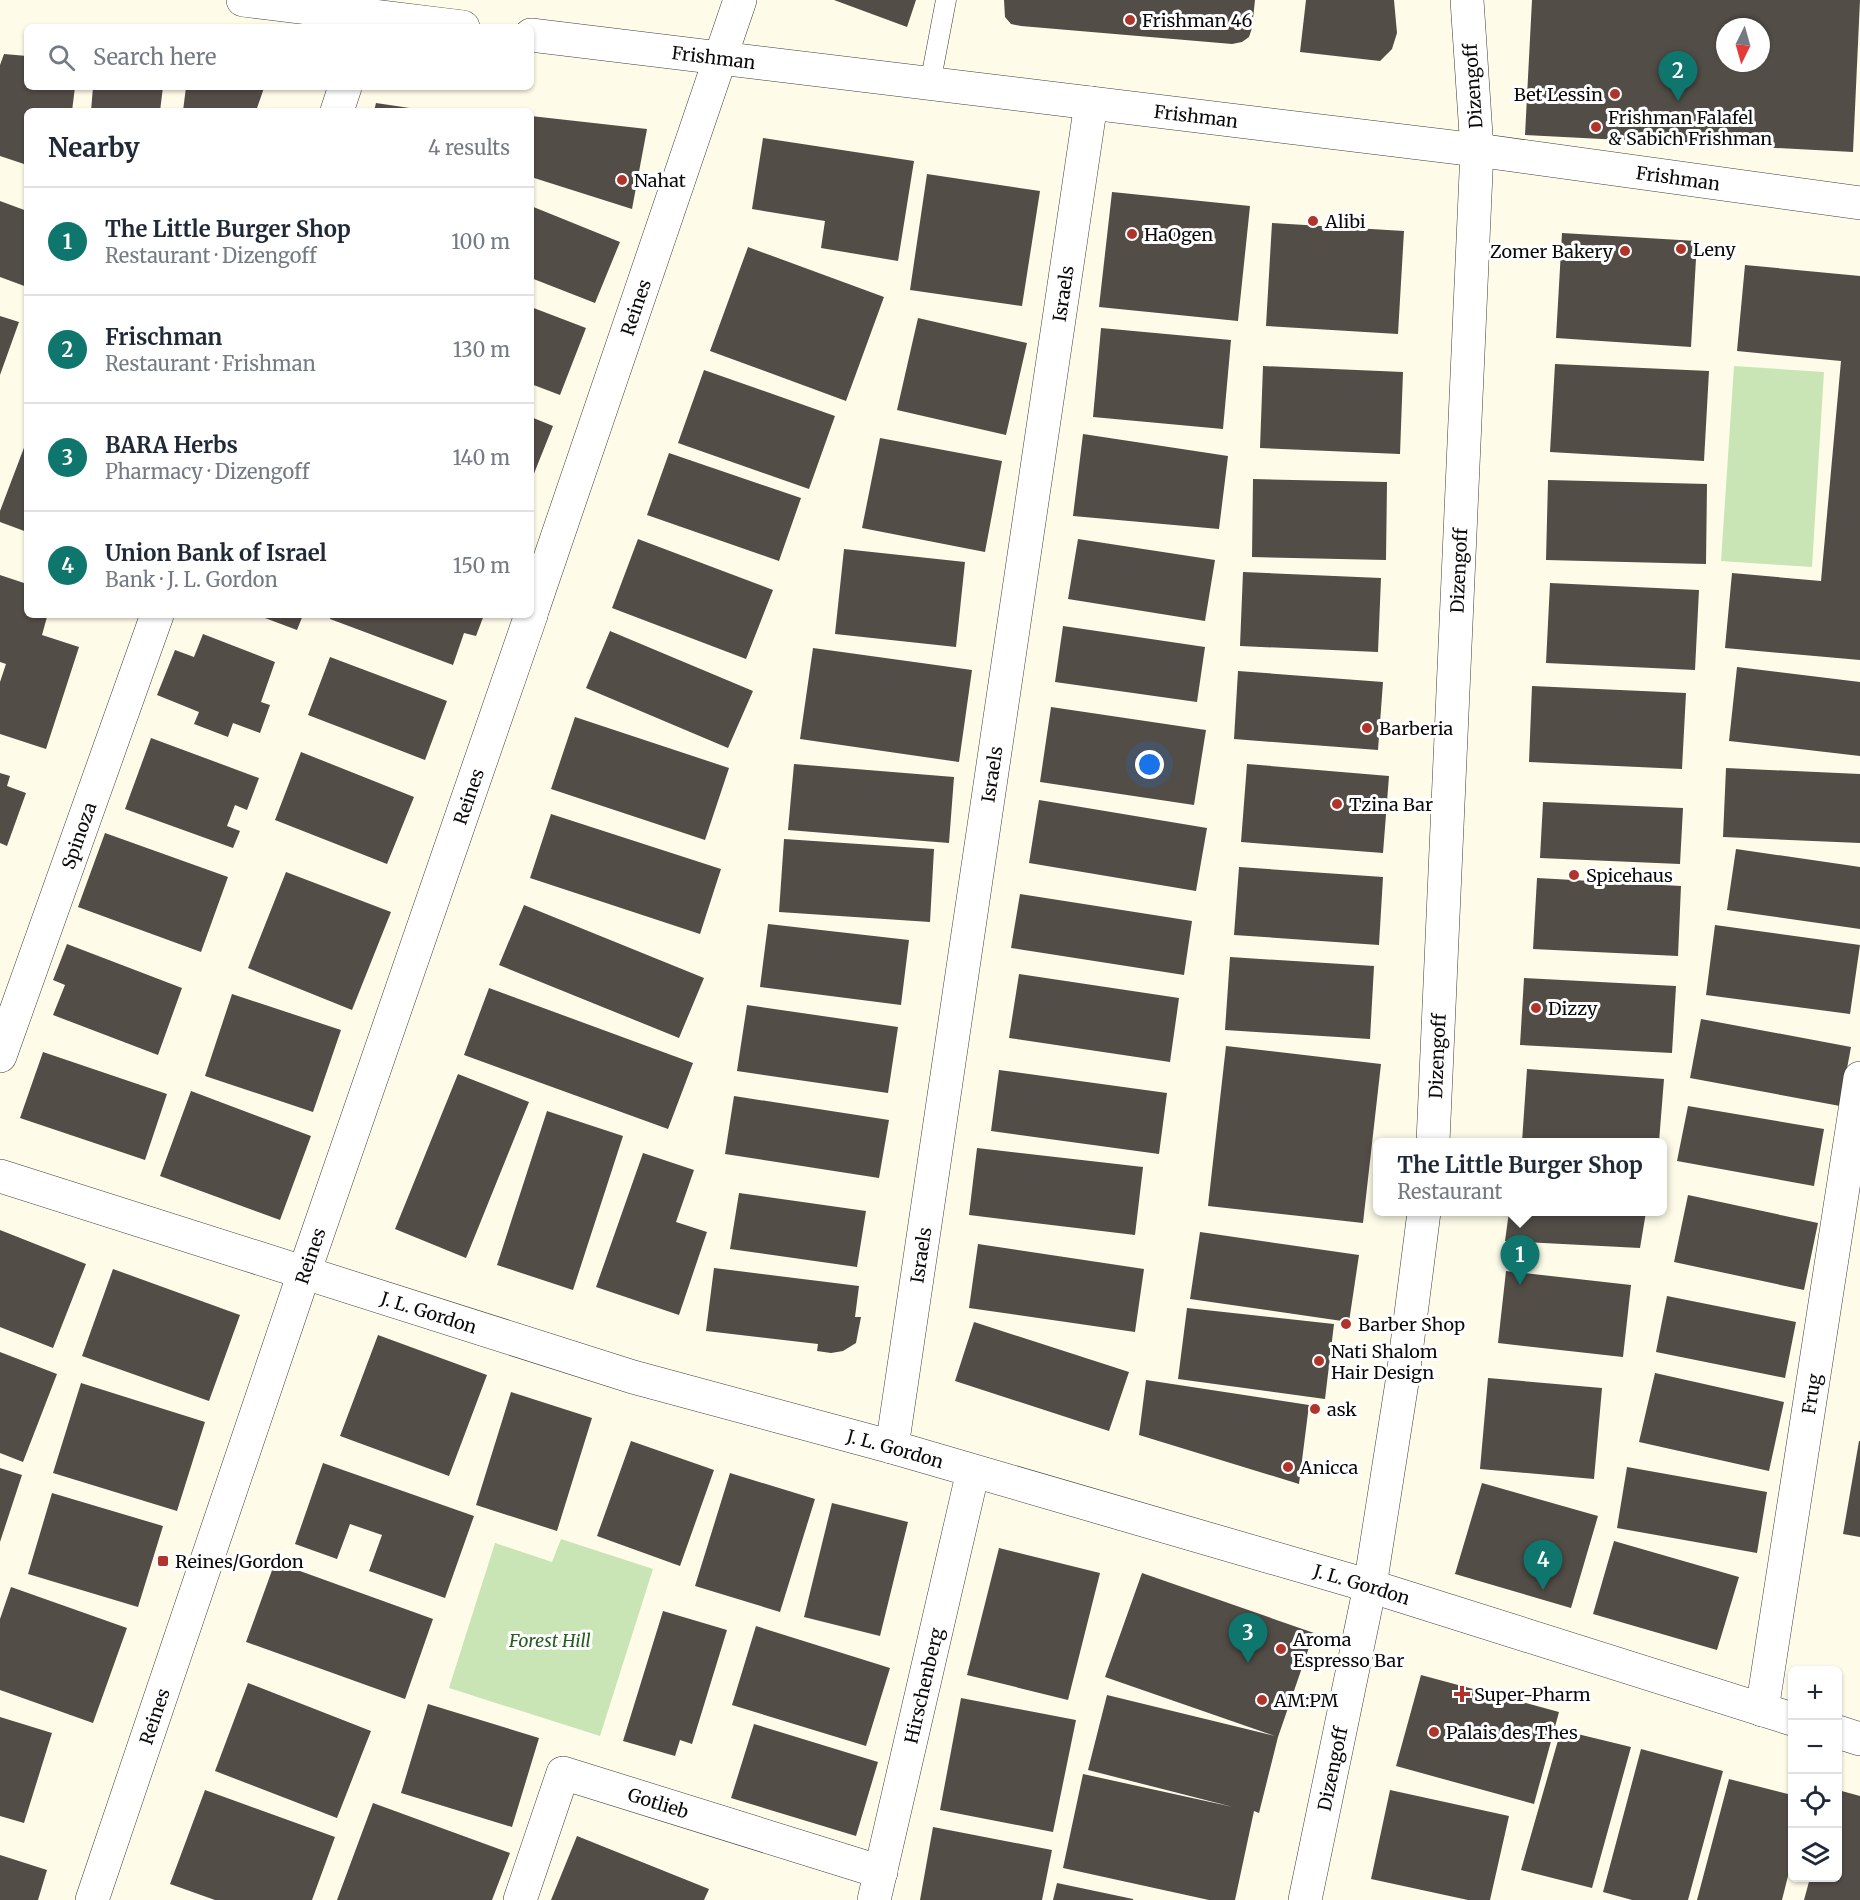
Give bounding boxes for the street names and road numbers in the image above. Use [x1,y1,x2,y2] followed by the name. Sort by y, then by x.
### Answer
[670,41,757,74] street label: Frishman
[1458,42,1487,129] street label: Dizengoff
[1153,99,1239,132] street label: Frishman
[1635,161,1722,195] street label: Frishman
[1047,264,1078,323] street label: Israels
[615,276,656,338] street label: Reines
[1445,526,1472,614] street label: Dizengoff
[976,745,1007,804] street label: Israels
[448,765,489,828] street label: Reines
[56,799,101,872] street label: Spinoza
[1423,1012,1450,1099] street label: Dizengoff
[290,1225,330,1287] street label: Reines
[905,1225,936,1285] street label: Israels
[377,1286,480,1338] street label: J. L. Gordon
[1797,1372,1826,1416] street label: Frug
[843,1424,946,1473] street label: J. L. Gordon
[1310,1558,1413,1609] street label: J. L. Gordon
[899,1625,948,1746] street label: Hirschenberg
[134,1685,174,1747] street label: Reines
[1312,1724,1352,1813] street label: Dizengoff
[625,1782,692,1823] street label: Gotlieb

